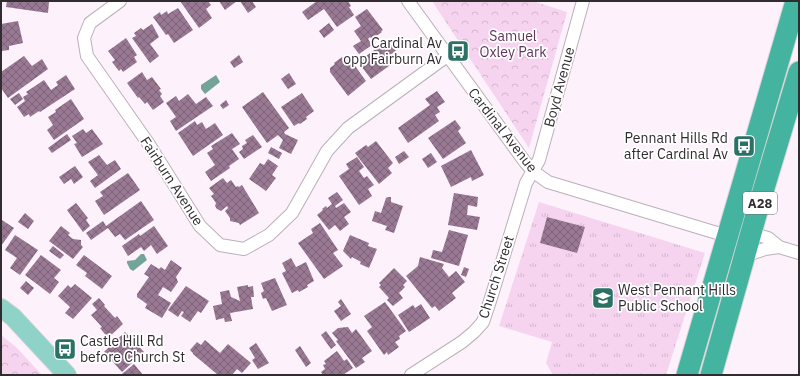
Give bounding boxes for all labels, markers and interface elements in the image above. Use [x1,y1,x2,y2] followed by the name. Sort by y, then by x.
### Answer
[479,27,547,61] park label: Samuel Oxley Park
[343,34,442,68] place label: Cardinal Av opp Fairburn Av
[445,38,471,64] bus stop icon: Cardinal Av opp Fairburn Av
[540,45,578,129] street label: Boyd Avenue
[464,84,542,176] street label: Cardinal Avenue
[624,129,728,163] place label: Pennant Hills Rd after Cardinal Av
[137,133,208,229] street label: Fairburn Avenue
[731,133,757,159] bus stop icon: Pennant Hills Rd after Cardinal Av
[743,192,777,214] road number: A28
[474,233,518,321] street label: Church Street
[618,281,736,315] place label: West Pennant Hills Public School
[590,285,616,311] school or university icon: West Pennant Hills Public School
[80,332,185,366] place label: Castle Hill Rd before Church St
[52,336,78,362] bus stop icon: Castle Hill Rd before Church St

